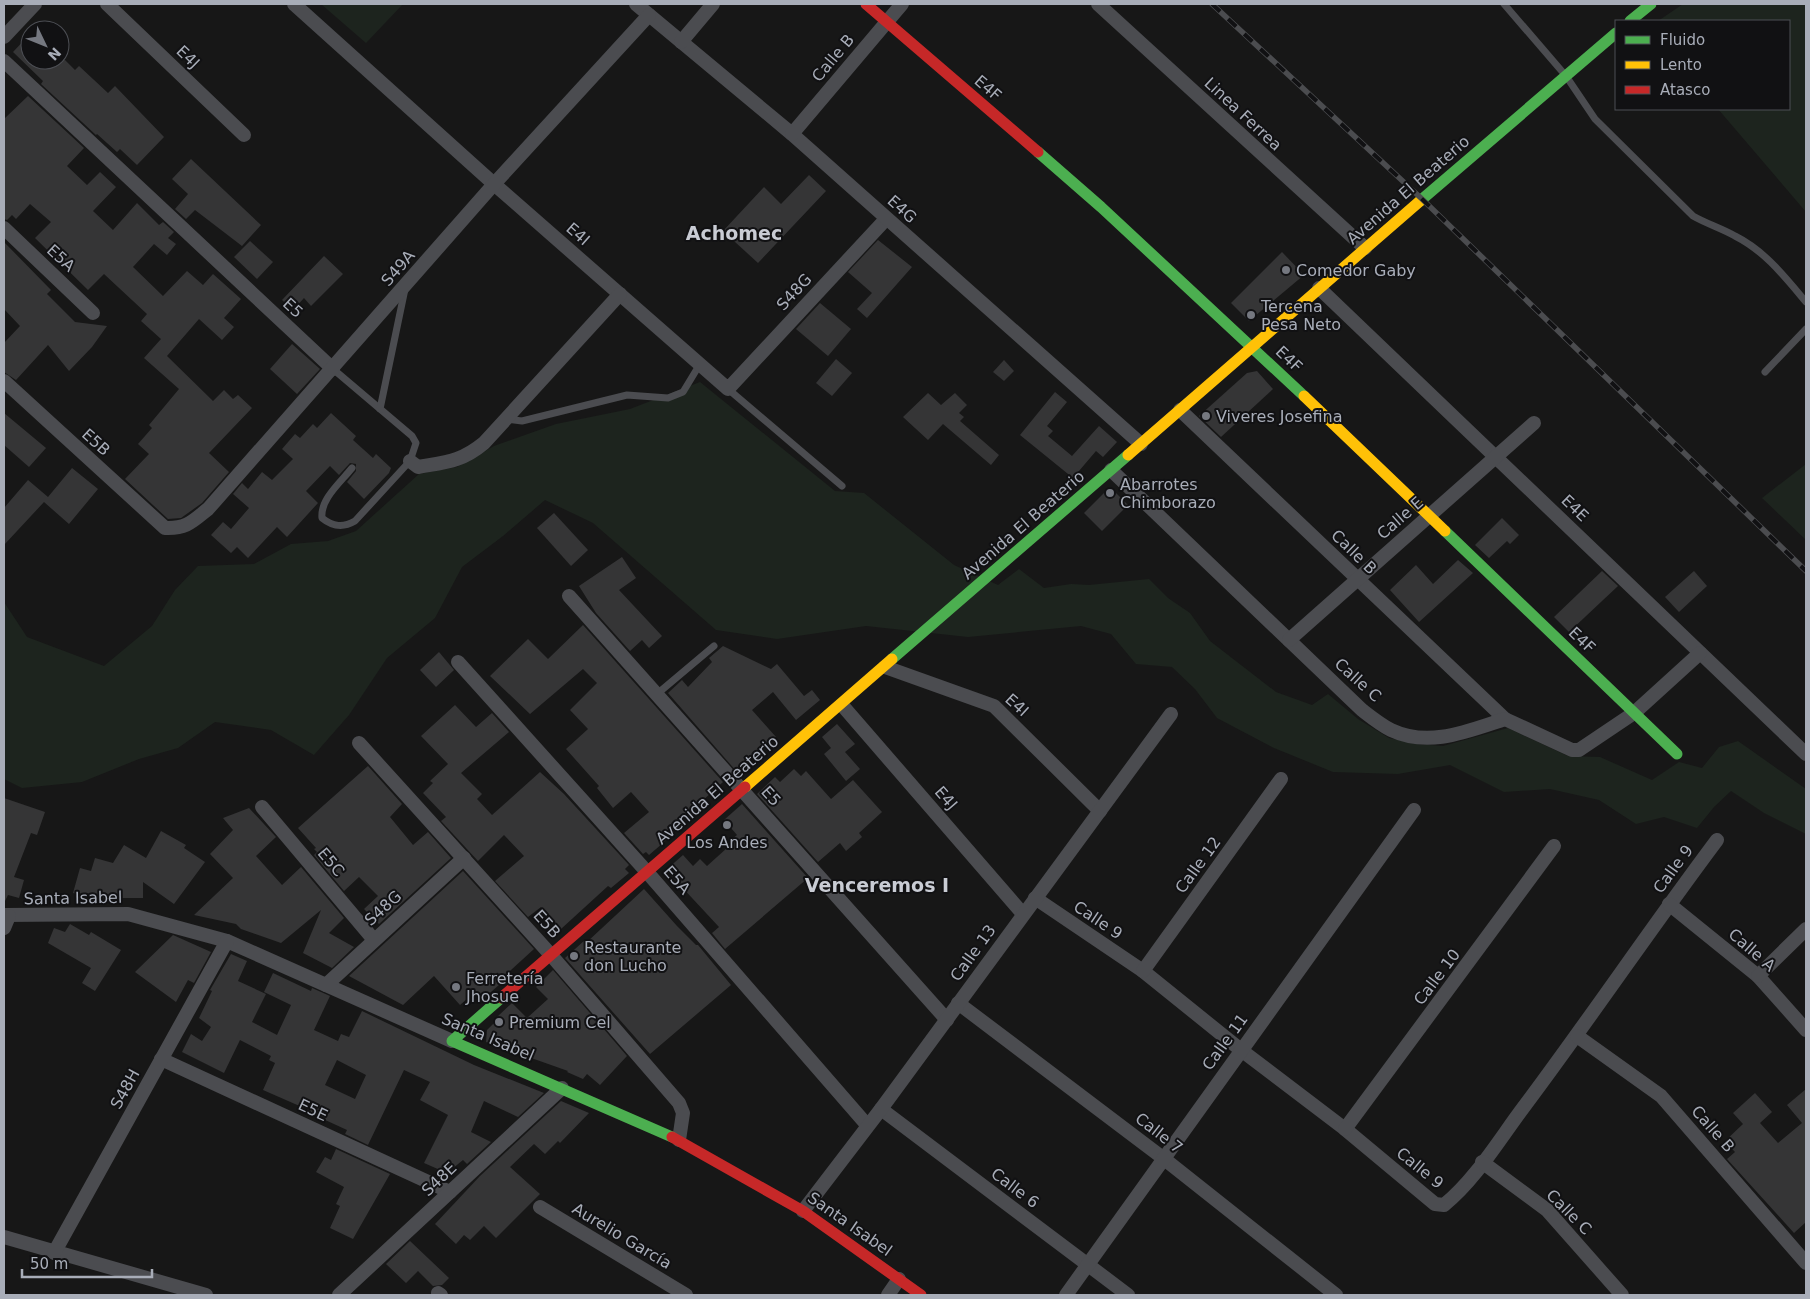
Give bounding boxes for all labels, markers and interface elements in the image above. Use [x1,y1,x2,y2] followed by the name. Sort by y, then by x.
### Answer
[20,20,70,70] north arrow
[1615,20,1790,110] legend
[808,31,858,85] street label: Calle B
[1660,31,1705,49] text: Fluido
[172,41,204,73] street label: E4J
[45,44,64,64] text: N
[1660,56,1702,74] text: Lento
[971,71,1005,105] street label: E4F
[1200,73,1286,155] street label: Linea Ferrea
[1660,81,1710,99] text: Atasco
[1343,132,1473,248] street label: Avenida El Beaterio
[883,191,921,227] street label: E4G
[562,219,594,249] street label: E4I
[686,222,782,244] district label: Achomec
[43,240,79,276] street label: E5A
[377,246,419,290] street label: S49A
[1296,261,1416,280] place label: Comedor Gaby
[1280,264,1292,276] marker: Comedor Gaby
[772,270,816,314] street label: S48G
[279,294,307,322] street label: E5
[1260,297,1341,334] place label: Tercena Pesa Neto
[1245,309,1257,321] marker: Tercena Pesa Neto
[1272,342,1306,376] street label: E4F
[1216,407,1343,426] place label: Viveres Josefina
[1200,410,1212,422] marker: Viveres Josefina
[78,424,114,460] street label: E5B
[958,467,1088,583] street label: Avenida El Beaterio
[1120,475,1216,512] place label: Abarrotes Chimborazo
[1104,487,1116,499] marker: Abarrotes Chimborazo
[1557,491,1593,525] street label: E4E
[1373,493,1427,543] street label: Calle E
[1327,526,1381,578] street label: Calle B
[1565,623,1599,657] street label: E4F
[1331,654,1385,706] street label: Calle C
[1001,690,1033,720] street label: E4I
[652,732,782,848] street label: Avenida El Beaterio
[757,782,785,810] street label: E5
[931,782,961,814] street label: E4J
[721,819,733,831] marker: Los Andes
[686,833,768,852] place label: Los Andes
[1171,833,1225,897] street label: Calle 12
[1649,841,1697,897] street label: Calle 9
[314,844,348,880] street label: E5C
[660,862,694,898] street label: E5A
[805,874,949,896] district label: Venceremos I
[361,887,405,929] street label: S48G
[24,888,122,908] street label: Santa Isabel
[1070,897,1126,943] street label: Calle 9
[529,906,565,942] street label: E5B
[946,921,1000,985] street label: Calle 13
[1725,925,1779,975] street label: Calle A
[584,938,681,975] place label: Restaurante don Lucho
[1410,945,1464,1009] street label: Calle 10
[568,950,580,962] marker: Restaurante don Lucho
[465,969,543,1006] place label: Ferretería Jhosue
[450,981,462,993] marker: Ferretería Jhosue
[439,1009,537,1065] street label: Santa Isabel
[1198,1010,1252,1074] street label: Calle 11
[509,1013,611,1032] place label: Premium Cel
[493,1016,505,1028] marker: Premium Cel
[106,1066,144,1112] street label: S48H
[295,1095,331,1125] street label: E5E
[1688,1102,1738,1156] street label: Calle B
[1131,1109,1187,1157] street label: Calle 7
[1393,1143,1447,1193] street label: Calle 9
[418,1158,460,1200] street label: S48E
[987,1164,1043,1212] street label: Calle 6
[1542,1185,1596,1239] street label: Calle C
[804,1188,896,1260] street label: Santa Isabel
[569,1199,675,1273] street label: Aurelio García
[22,1246,152,1278] scale bar
[30,1255,68,1273] text: 50 m

